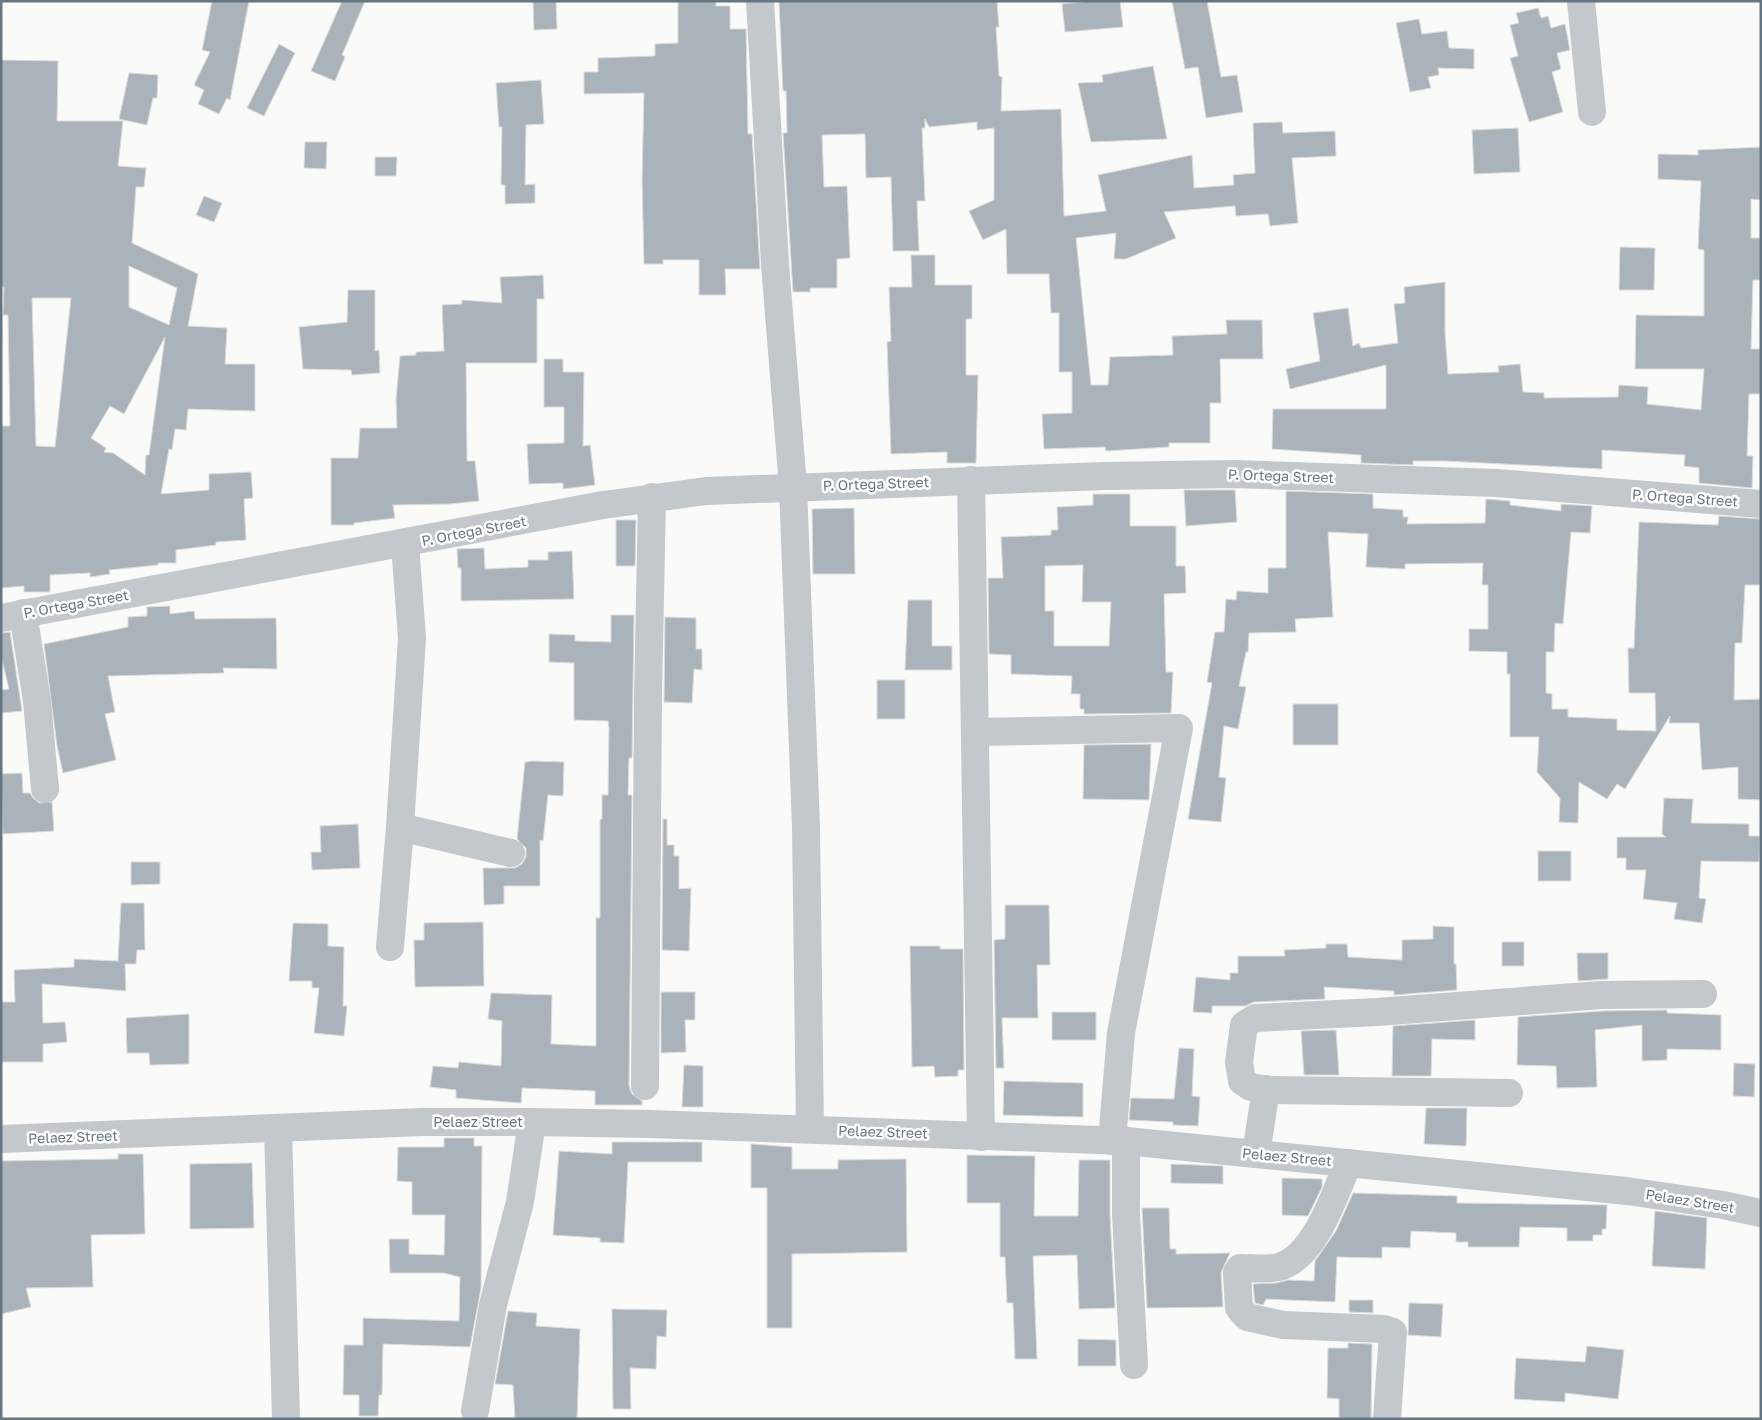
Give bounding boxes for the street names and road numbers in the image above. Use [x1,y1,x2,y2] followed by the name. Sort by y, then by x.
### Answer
[1228,465,1334,486] street label: P. Ortega Street
[823,473,929,494] street label: P. Ortega Street
[1631,485,1739,510] street label: P. Ortega Street
[420,512,528,549] street label: P. Ortega Street
[22,586,130,621] street label: P. Ortega Street
[433,1113,523,1130] street label: Pelaez Street
[838,1121,928,1142] street label: Pelaez Street
[28,1126,118,1147] street label: Pelaez Street
[1242,1144,1332,1169] street label: Pelaez Street
[1644,1185,1736,1216] street label: Pelaez Street

